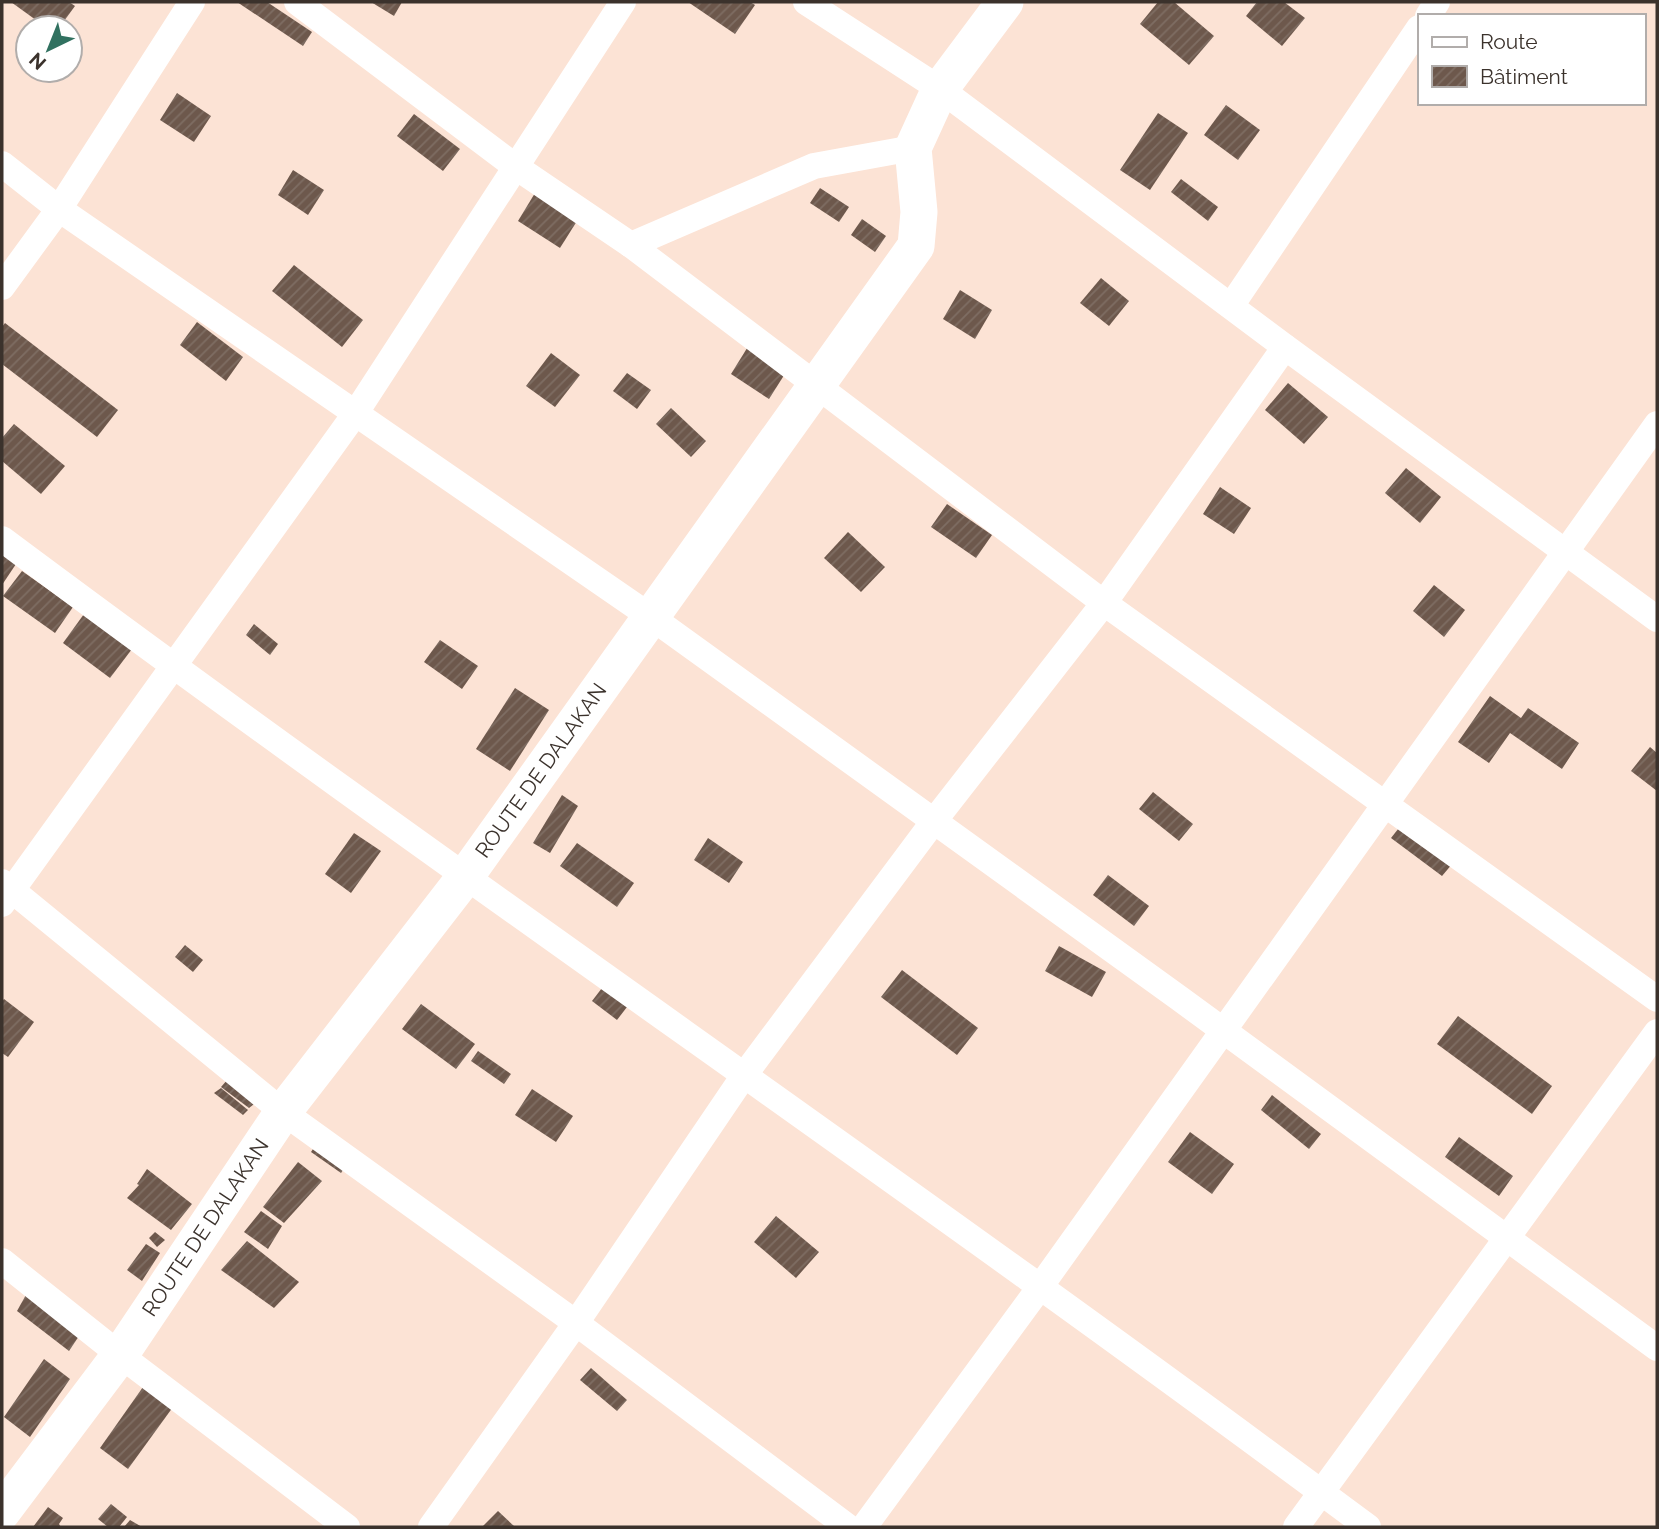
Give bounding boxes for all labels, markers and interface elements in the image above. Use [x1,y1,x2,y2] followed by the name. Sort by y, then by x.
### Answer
[14,14,84,84] north arrow
[1418,14,1645,105] legend
[1480,29,1538,54] text: Route
[25,48,50,74] text: N
[1480,64,1568,89] text: Bâtiment
[470,678,611,862] street label: ROUTE DE DALAKAN
[137,1134,274,1321] street label: ROUTE DE DALAKAN

